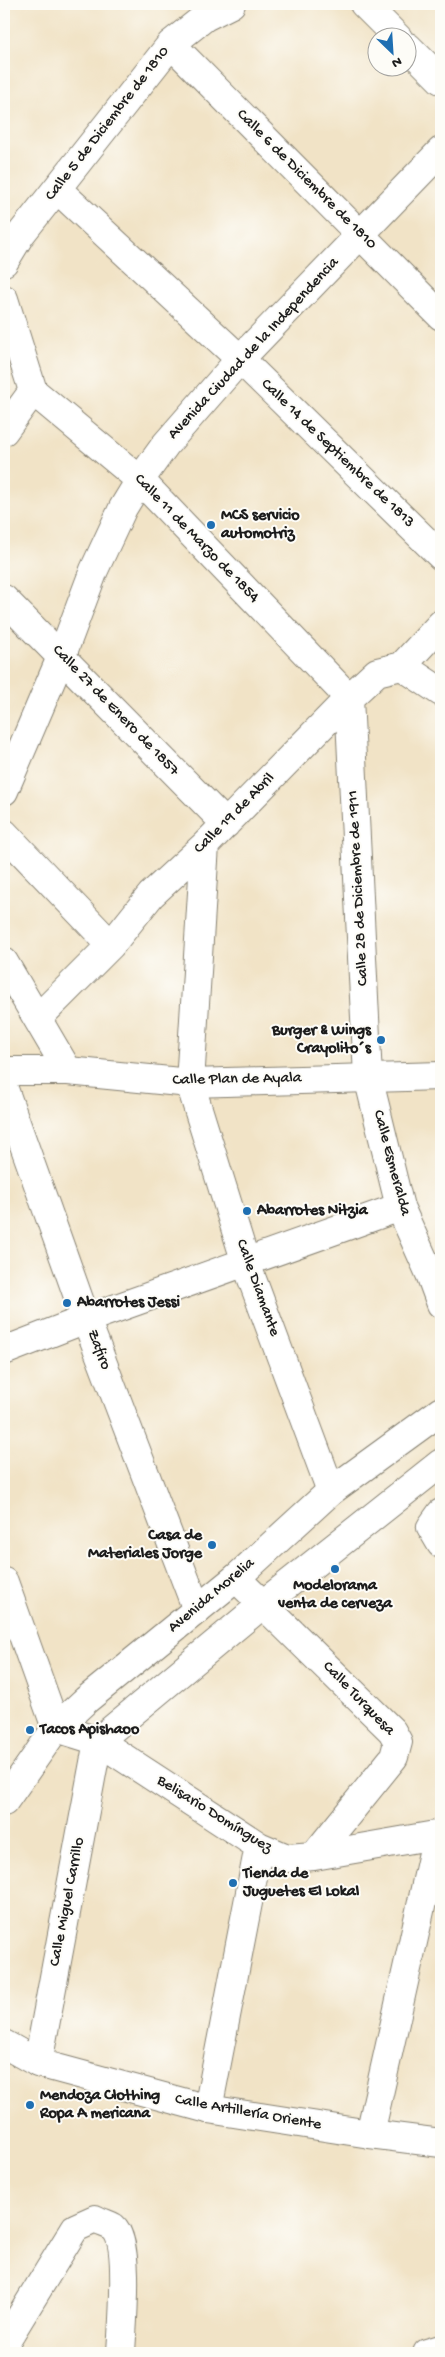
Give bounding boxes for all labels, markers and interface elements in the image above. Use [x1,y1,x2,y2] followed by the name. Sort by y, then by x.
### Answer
[368,28,418,78] north arrow
[42,43,174,205] street label: Calle 5 de Diciembre de 1810
[389,52,404,71] text: N
[232,106,380,254] street label: Calle 6 de Diciembre de 1810
[164,253,344,444] street label: Avenida Ciudad de la Independencia
[256,375,418,533] street label: Calle 14 de Septiembre de 1813
[129,470,263,608] street label: Calle 11 de Marzo de 1854
[220,507,300,544] place label: MCS servicio automotriz
[205,519,217,531] marker: MCS servicio automotriz
[47,641,183,781] street label: Calle 27 de Enero de 1857
[190,769,280,859] street label: Calle 19 de Abril
[344,790,374,986] street label: Calle 28 de Diciembre de 1911
[271,1022,372,1059] place label: Burger & Wings Crayolito´s
[375,1034,387,1046] marker: Burger & Wings Crayolito´s
[172,1069,303,1091] street label: Calle Plan de Ayala
[368,1108,415,1219] street label: Calle Esmeralda
[256,1202,369,1221] place label: Abarrotes Nitzia
[241,1205,253,1217] marker: Abarrotes Nitzia
[231,1237,284,1340] street label: Calle Diamante
[76,1294,180,1313] place label: Abarrotes Jessi
[61,1297,73,1309] marker: Abarrotes Jessi
[82,1327,114,1373] street label: Zafiro
[88,1527,203,1564] place label: Casa de Materiales Jorge
[206,1539,218,1551] marker: Casa de Materiales Jorge
[165,1554,260,1638] street label: Avenida Morelia
[329,1563,341,1575] marker: Modelorama venta de cerveza
[277,1577,393,1614] place label: Modelorama venta de cerveza
[318,1658,399,1741] street label: Calle Turquesa
[38,1721,140,1740] place label: Tacos Apishaoo
[24,1724,36,1736] marker: Tacos Apishaoo
[152,1771,276,1859] street label: Belisario Domínguez
[46,1836,90,1968] street label: Calle Miguel Carrillo
[241,1865,360,1902] place label: Tienda de Juguetes El Lokal
[227,1877,239,1889] marker: Tienda de Juguetes El Lokal
[39,2087,160,2124] place label: Mendoza Clothing Ropa A mericana
[173,2091,323,2135] street label: Calle Artillería Oriente
[24,2099,36,2111] marker: Mendoza Clothing Ropa A mericana

